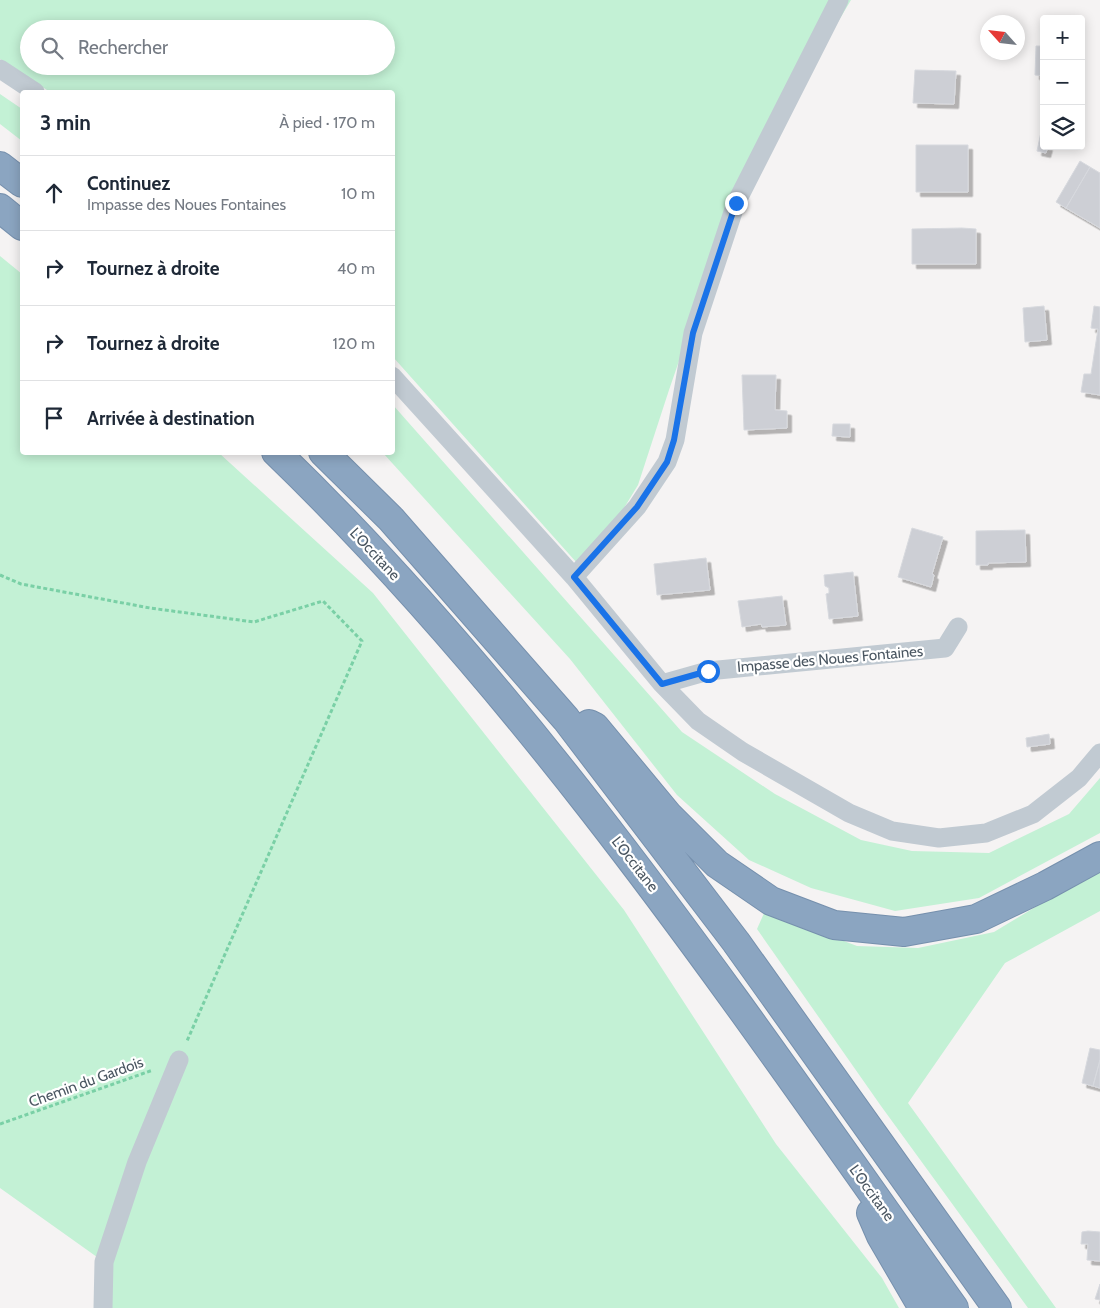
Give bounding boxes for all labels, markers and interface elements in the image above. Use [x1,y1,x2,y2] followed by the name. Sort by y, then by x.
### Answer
[980,15,1025,60] north arrow
[1040,15,1085,150] map controls
[1040,15,1085,60] button: +
[20,20,395,75] search box
[38,34,66,62] icon: search
[78,36,168,59] text: Rechercher
[1040,60,1085,105] button: −
[1040,105,1085,150] button: layers
[40,110,91,135] text: 3 min
[279,113,375,132] text: À pied · 170 m
[87,172,170,195] text: Continuez
[40,179,68,207] icon: ahead
[341,184,375,203] text: 10 m
[725,192,748,215] route end
[87,195,286,214] text: Impasse des Noues Fontaines
[40,254,68,282] icon: right
[87,257,220,280] text: Tournez à droite
[337,259,375,278] text: 40 m
[40,329,68,357] icon: right
[87,332,220,355] text: Tournez à droite
[333,334,375,353] text: 120 m
[40,404,68,432] icon: arrive
[87,407,255,430] text: Arrivée à destination
[346,524,404,584] street label: L'Occitane
[736,642,924,676] street label: Impasse des Noues Fontaines
[697,660,720,683] route start
[608,833,662,895] street label: L'Occitane
[26,1053,146,1111] street label: Chemin du Gardois
[846,1161,899,1225] street label: L'Occitane

